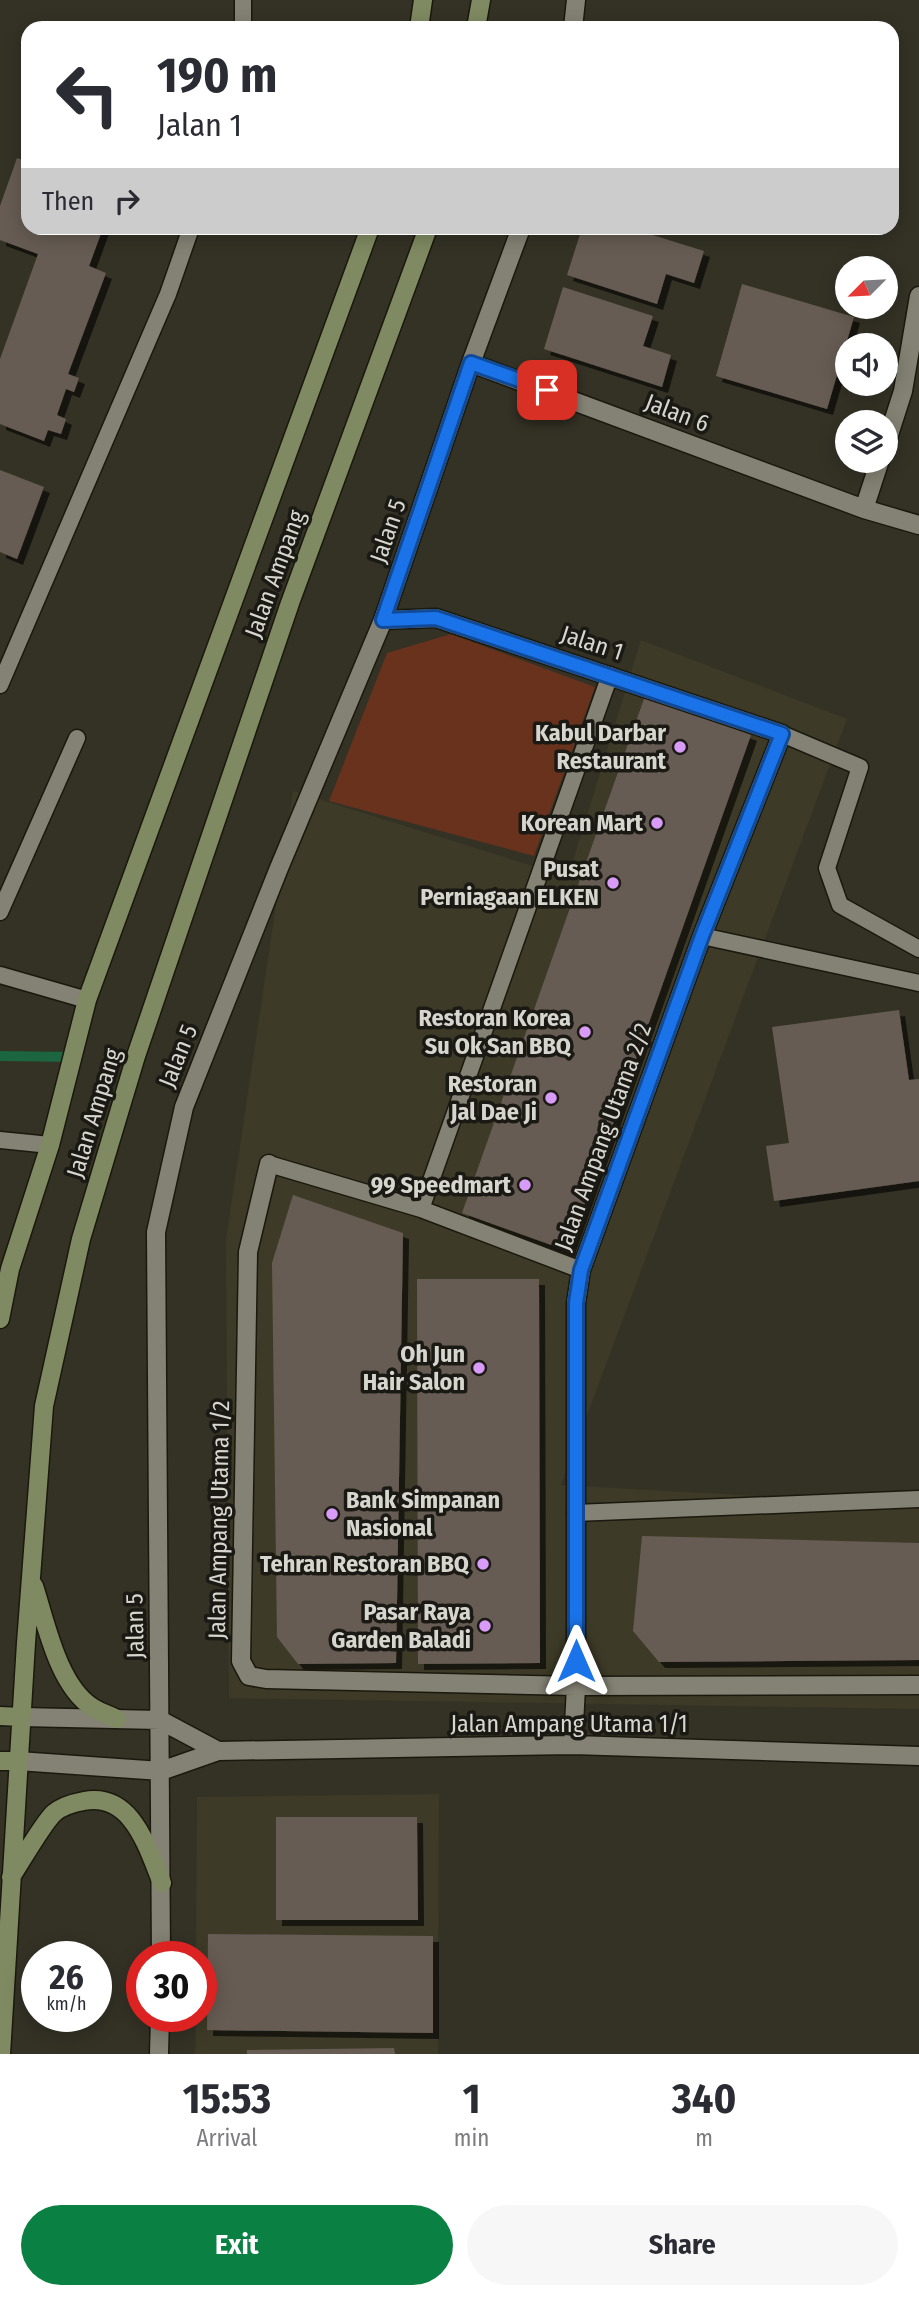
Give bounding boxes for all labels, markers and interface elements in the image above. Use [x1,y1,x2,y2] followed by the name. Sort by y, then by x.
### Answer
[157,46,277,105] text: 190 m
[42,49,133,140] icon: left
[157,106,242,144] text: Jalan 1
[108,182,146,220] icon: right
[42,186,94,217] text: Then
[835,256,898,318] north arrow
[835,256,898,473] map controls
[835,333,898,396] button: sound
[517,360,577,420] pin
[528,371,566,409] icon: arrive
[641,388,713,438] street label: Jalan 6
[835,410,898,473] button: layers
[364,496,412,566] street label: Jalan 5
[239,506,311,642] street label: Jalan Ampang
[557,620,627,666] street label: Jalan 1
[535,719,667,775] place label: Kabul Darbar Restaurant
[672,739,688,755] marker: Kabul Darbar Restaurant
[521,809,644,837] place label: Korean Mart
[649,815,665,831] marker: Korean Mart
[420,855,600,911] place label: Pusat Perniagaan ELKEN
[605,875,621,891] marker: Pusat Perniagaan ELKEN
[418,1004,572,1060] place label: Restoran Korea Su Ok San BBQ
[549,1019,657,1255] street label: Jalan Ampang Utama 2/2
[153,1020,203,1092] street label: Jalan 5
[577,1024,593,1040] marker: Restoran Korea Su Ok San BBQ
[61,1044,127,1181] street label: Jalan Ampang
[448,1070,537,1126] place label: Restoran Jal Dae Ji
[543,1090,559,1106] marker: Restoran Jal Dae Ji
[371,1171,512,1199] place label: 99 Speedmart
[517,1177,533,1193] marker: 99 Speedmart
[363,1340,465,1396] place label: Oh Jun Hair Salon
[471,1360,487,1376] marker: Oh Jun Hair Salon
[203,1400,235,1640] street label: Jalan Ampang Utama 1/2
[346,1486,500,1542] place label: Bank Simpanan Nasional
[324,1506,340,1522] marker: Bank Simpanan Nasional
[260,1550,470,1578] place label: Tehran Restoran BBQ
[475,1556,491,1572] marker: Tehran Restoran BBQ
[120,1593,150,1659] street label: Jalan 5
[331,1598,471,1654] place label: Pasar Raya Garden Baladi
[477,1618,493,1634] marker: Pasar Raya Garden Baladi
[539,1624,613,1698] position arrow
[450,1710,688,1738] street label: Jalan Ampang Utama 1/1
[126,1941,217,2032] speed limit sign: 30
[49,1956,84,1998] text: 26
[46,1993,87,2015] text: km/h
[183,2074,271,2124] text: 15:53
[463,2074,480,2124] text: 1
[672,2074,736,2124] text: 340
[196,2124,257,2152] text: Arrival
[454,2124,489,2152] text: min
[695,2124,713,2152] text: m
[21,2205,453,2285] button: Exit
[467,2205,898,2285] button: Share

